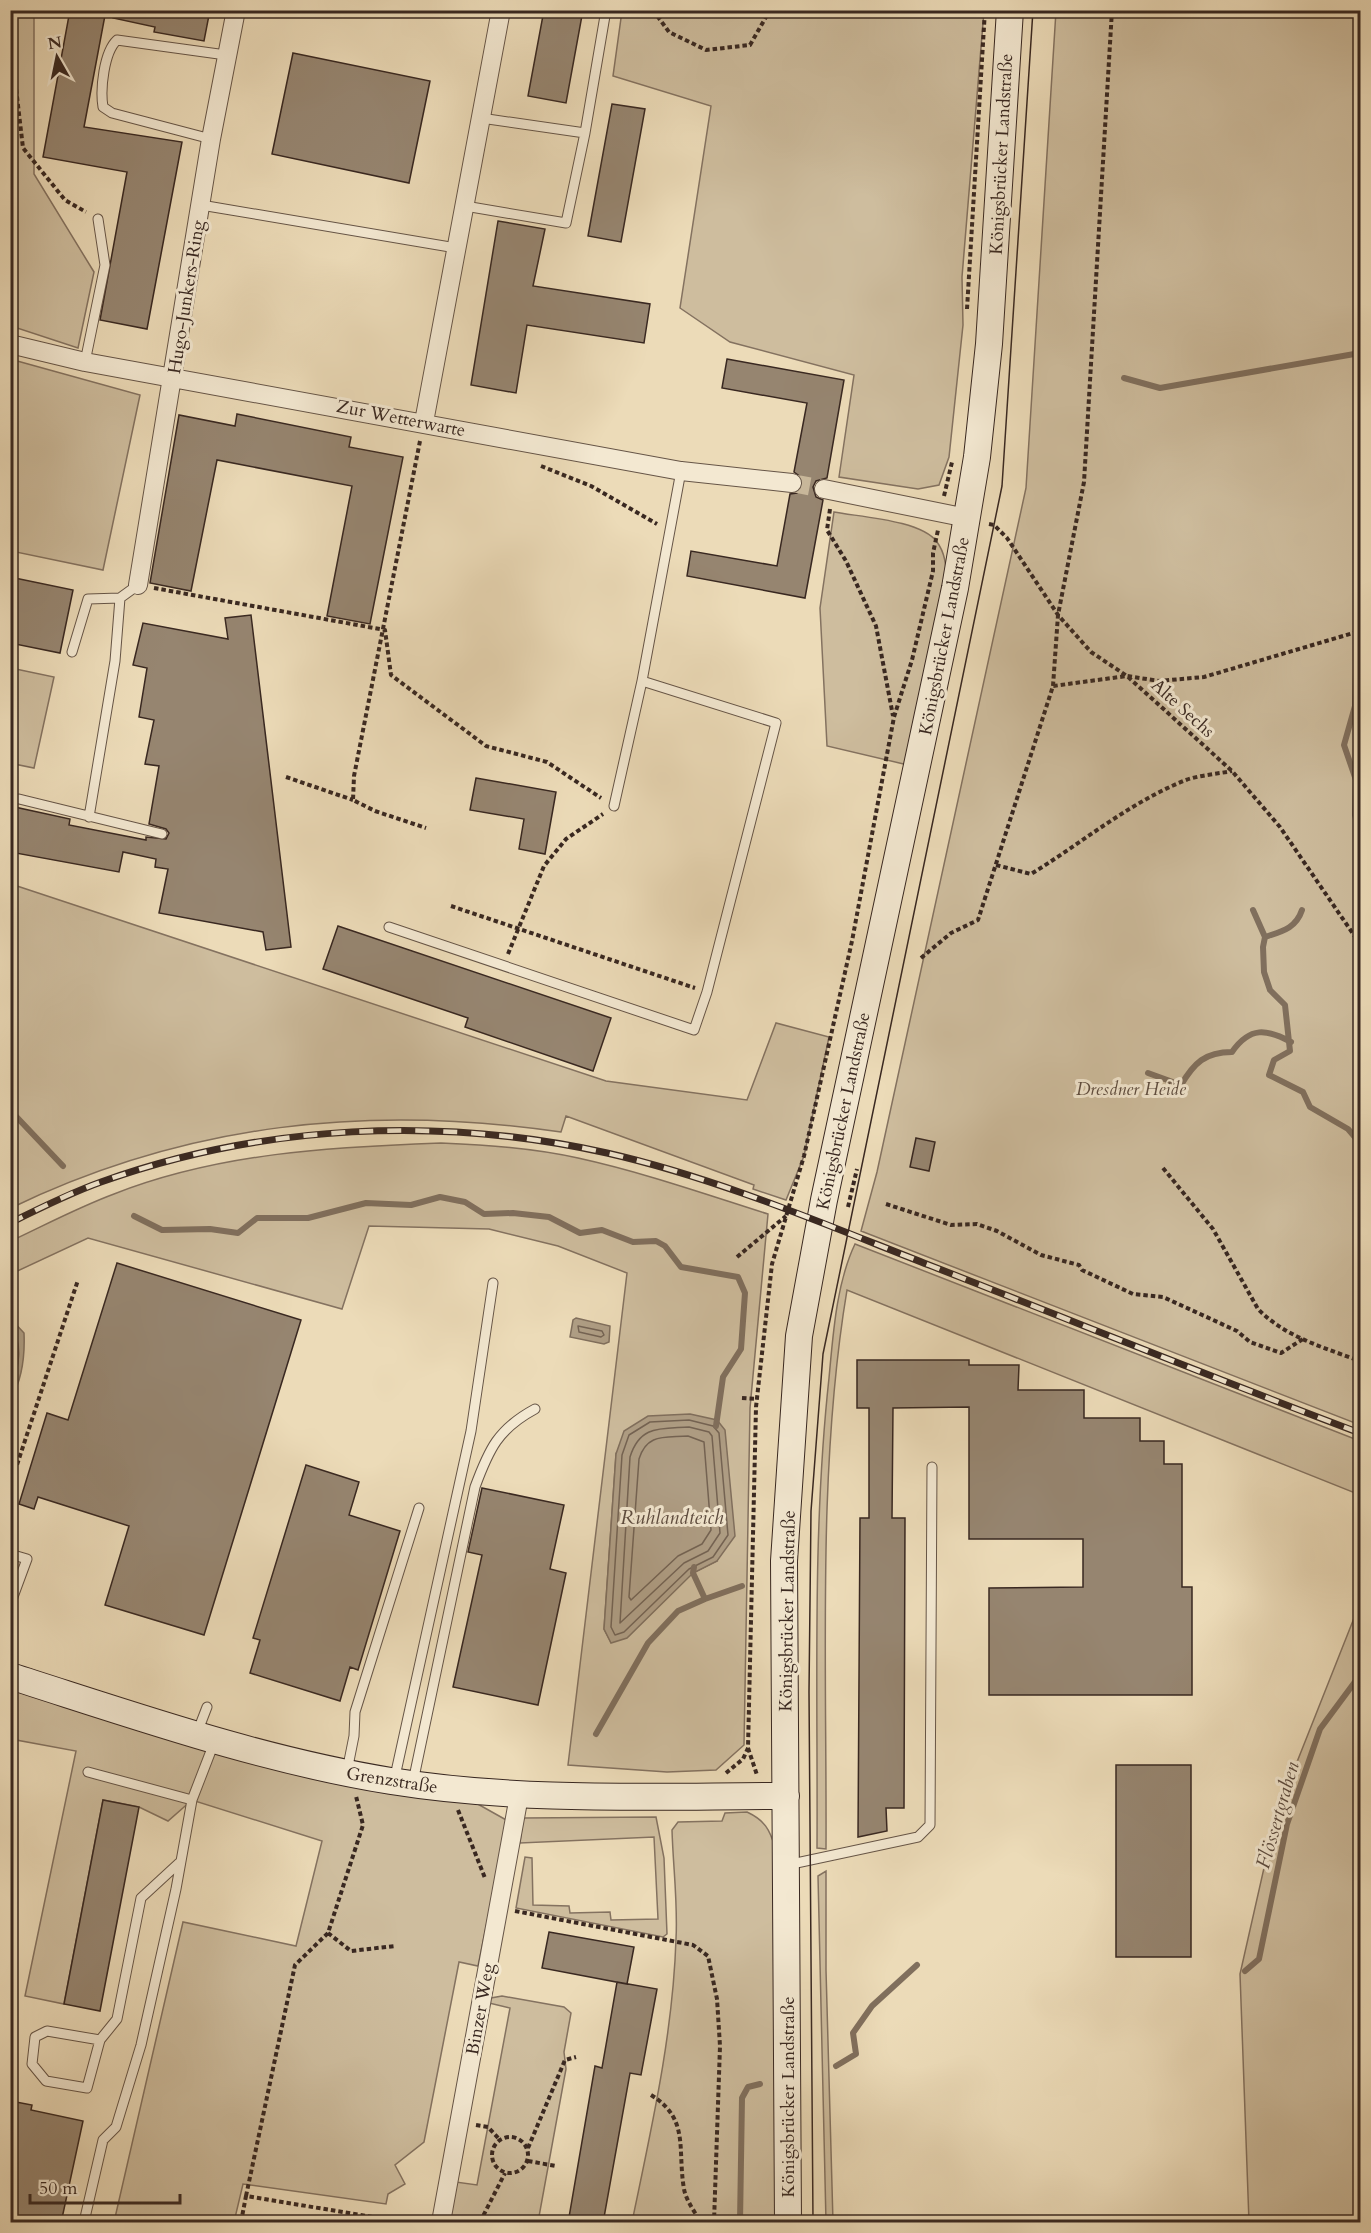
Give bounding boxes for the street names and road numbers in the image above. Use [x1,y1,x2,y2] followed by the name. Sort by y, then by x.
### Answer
[984,53,1019,255] street label: Königsbrücker Landstraße
[162,218,211,376] street label: Hugo-Junkers-Ring
[334,394,468,443] street label: Zur Wetterwarte
[913,535,976,737] street label: Königsbrücker Landstraße
[1146,673,1220,744] street label: Alte Sechs
[810,1010,877,1212] street label: Königsbrücker Landstraße
[773,1510,802,1712] street label: Königsbrücker Landstraße
[344,1761,439,1800] street label: Grenzstraße
[460,1960,501,2057] street label: Binzer Weg
[776,1996,801,2198] street label: Königsbrücker Landstraße

